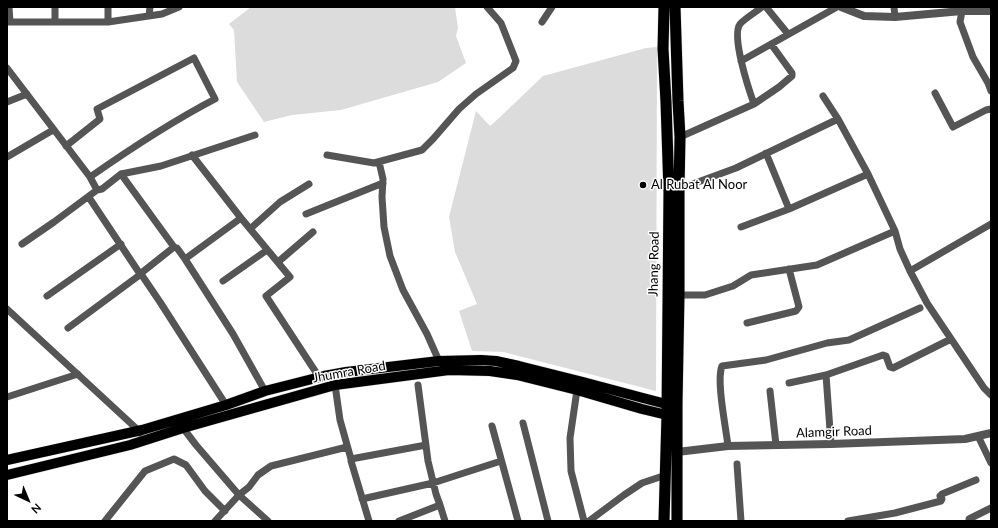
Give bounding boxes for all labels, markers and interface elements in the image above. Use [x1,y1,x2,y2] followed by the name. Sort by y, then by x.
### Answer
[651,177,747,193] place label: Al Rubat Al Noor
[638,180,648,190] marker: Al Rubat Al Noor
[646,231,662,297] street label: Jhang Road
[311,358,387,386] street label: Jhumra Road
[796,423,872,441] street label: Alamgir Road
[8,480,48,520] north arrow
[29,501,44,517] text: N

